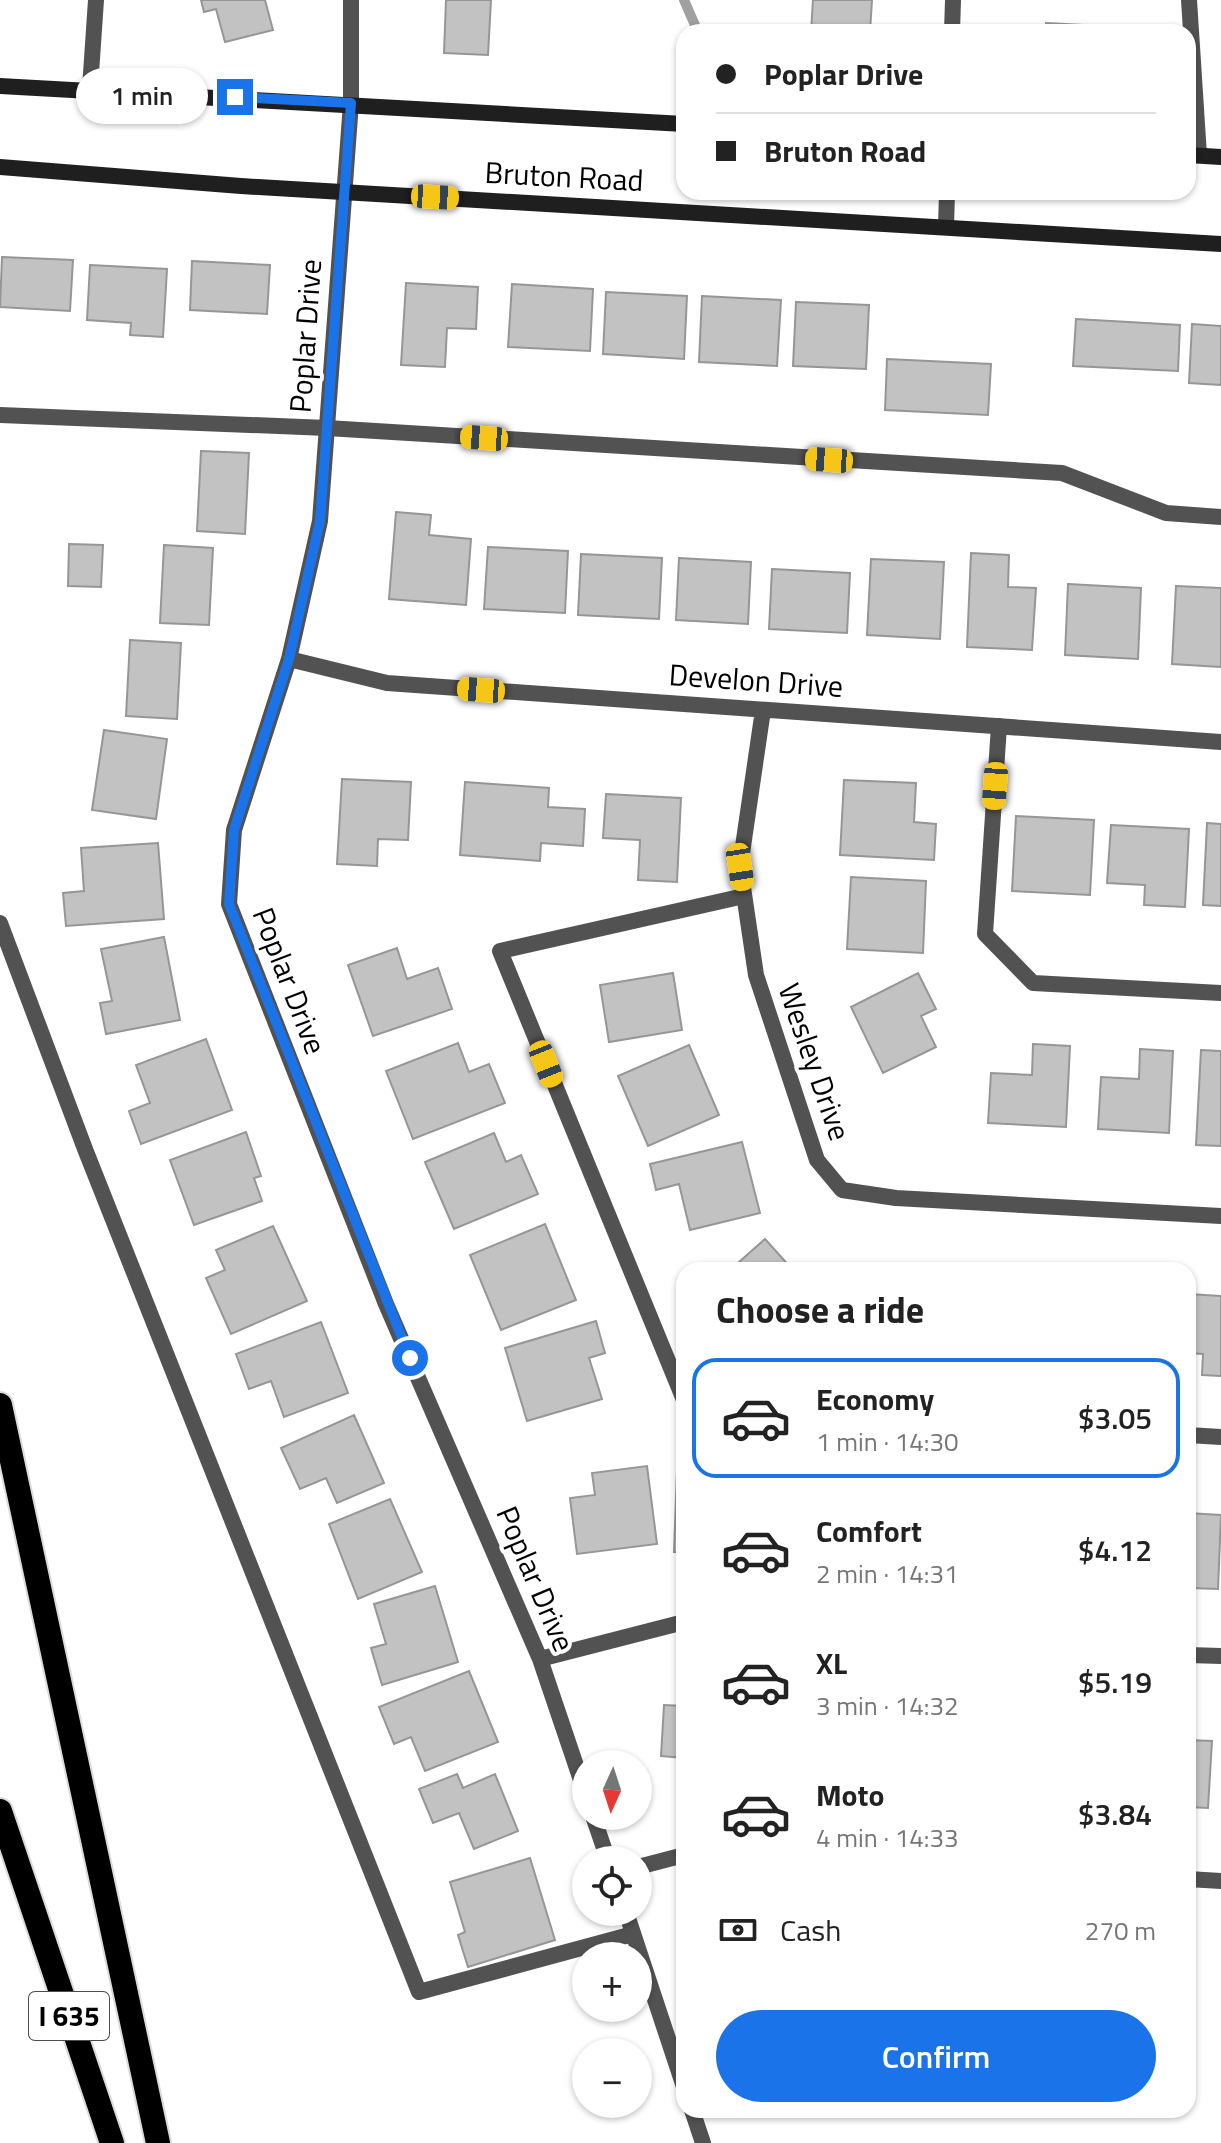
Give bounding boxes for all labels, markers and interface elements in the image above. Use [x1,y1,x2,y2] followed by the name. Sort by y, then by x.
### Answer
[764,51,923,97] text: Poplar Drive
[75,69,207,125] callout: 1 min
[111,76,173,115] text: 1 min
[217,79,253,115] route end
[764,128,926,174] text: Bruton Road
[484,149,645,203] street label: Bruton Road
[410,184,460,210] car
[277,258,333,414] street label: Poplar Drive
[459,424,509,452] car
[804,446,854,474] car
[667,651,845,709] street label: Develon Drive
[456,676,506,704] car
[981,761,1009,811] car
[724,841,756,893] car
[241,901,339,1061] street label: Poplar Drive
[767,977,863,1147] street label: Wesley Drive
[526,1037,566,1091] car
[716,1282,924,1337] text: Choose a ride
[392,1340,428,1376] route start
[816,1376,934,1422] text: Economy
[720,1382,792,1454] icon: car
[1078,1395,1152,1441] text: $3.05
[816,1422,959,1461] text: 1 min · 14:30
[485,1499,587,1658] street label: Poplar Drive
[816,1508,922,1554] text: Comfort
[720,1514,792,1586] icon: car
[1078,1527,1152,1573] text: $4.12
[816,1554,959,1593] text: 2 min · 14:31
[816,1640,847,1686] text: XL
[720,1646,792,1718] icon: car
[1078,1659,1152,1705] text: $5.19
[816,1686,959,1725] text: 3 min · 14:32
[572,1750,652,1830] north arrow
[572,1750,652,2118] map controls
[816,1772,884,1818] text: Moto
[720,1778,792,1850] icon: car
[1078,1791,1152,1837] text: $3.84
[816,1818,959,1857] text: 4 min · 14:33
[572,1846,652,1926] button: locate
[780,1907,841,1953] text: Cash
[716,1908,760,1952] icon: cash
[1085,1911,1156,1950] text: 270 m
[572,1942,652,2022] button: +
[29,1992,109,2040] road number: I 635
[716,2010,1156,2102] button: Confirm
[572,2038,652,2118] button: −

